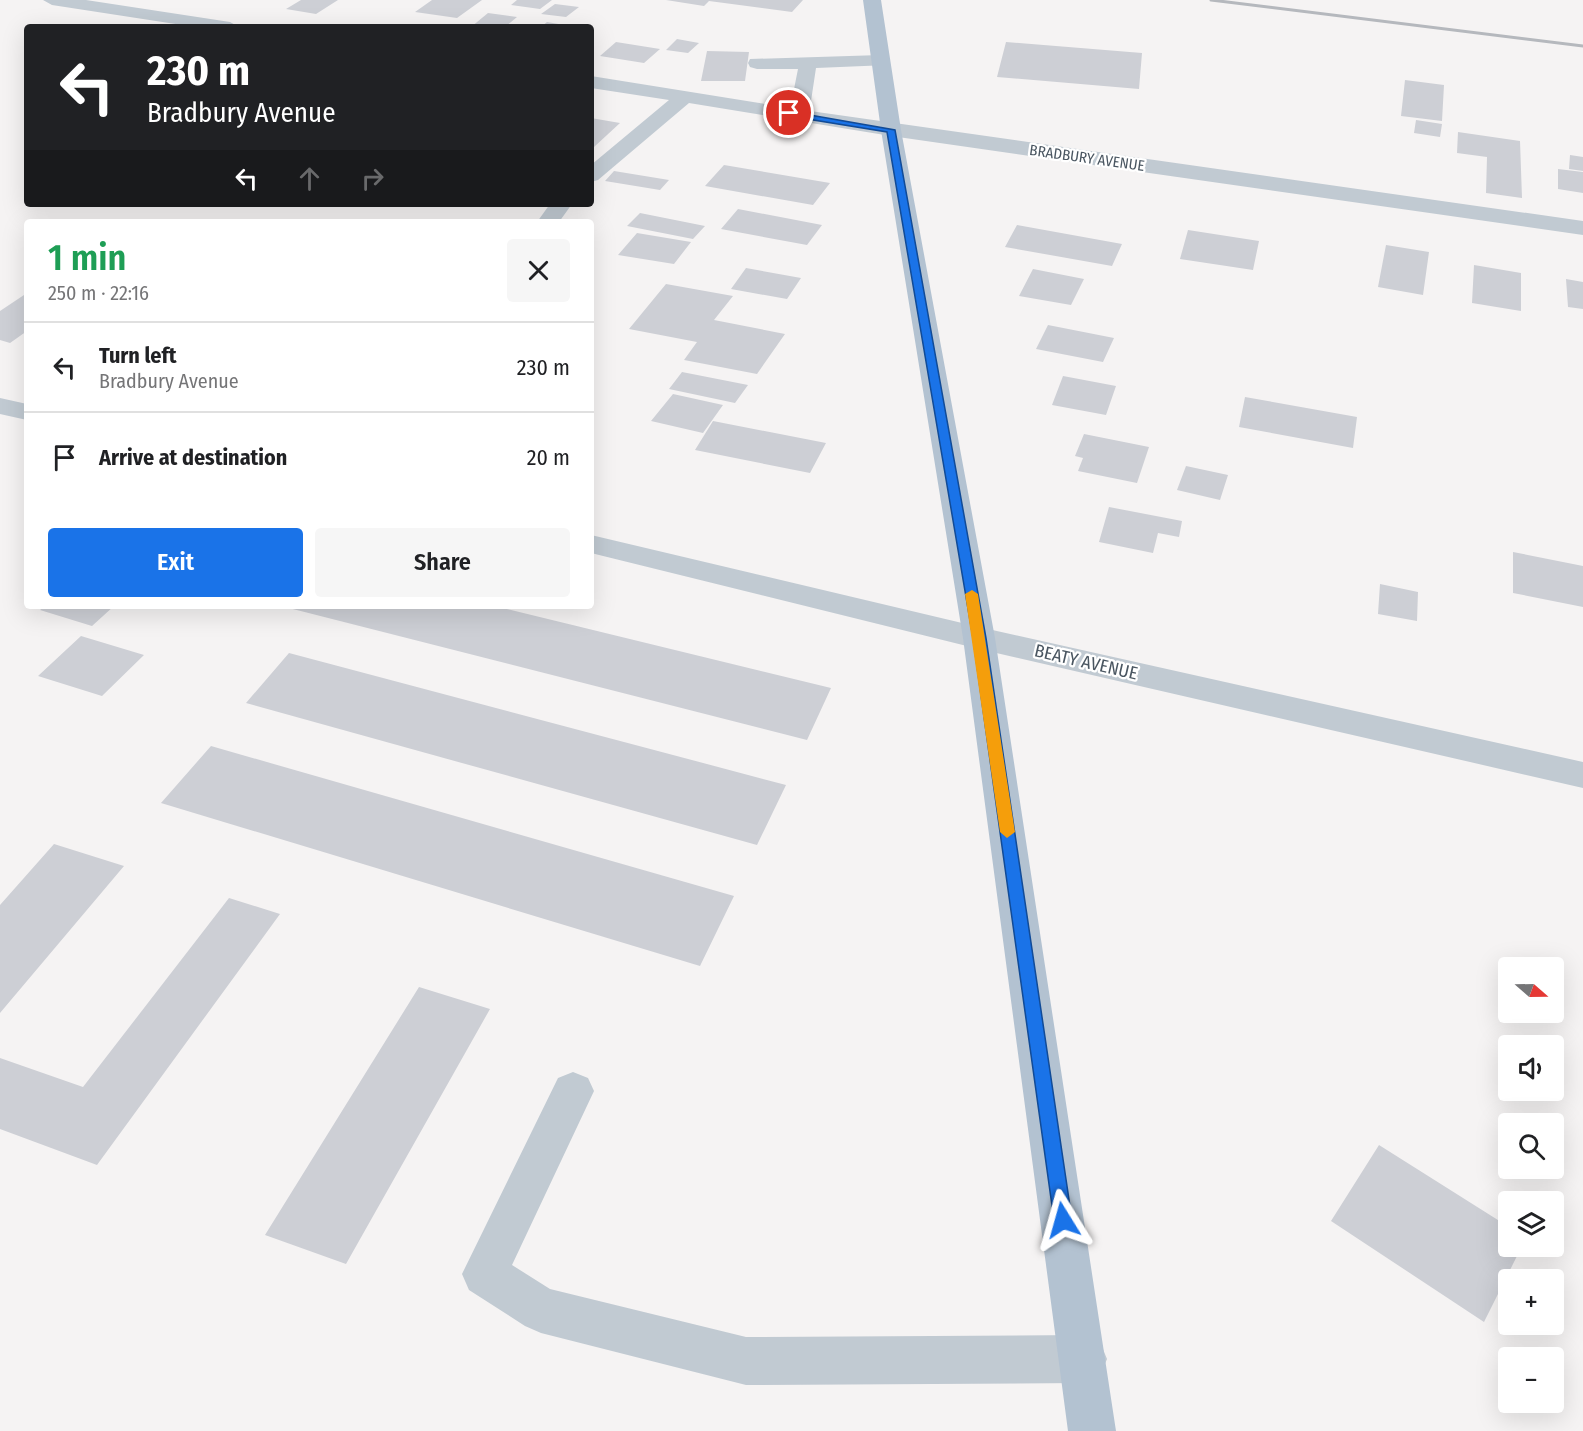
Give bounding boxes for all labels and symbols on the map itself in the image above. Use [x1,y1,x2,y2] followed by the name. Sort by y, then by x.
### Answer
[763,87,814,138] pin
[1028,141,1146,175] street label: BRADBURY AVENUE
[1032,639,1140,685] street label: BEATY AVENUE
[1498,957,1564,1023] north arrow
[1031,1188,1095,1252] position arrow

